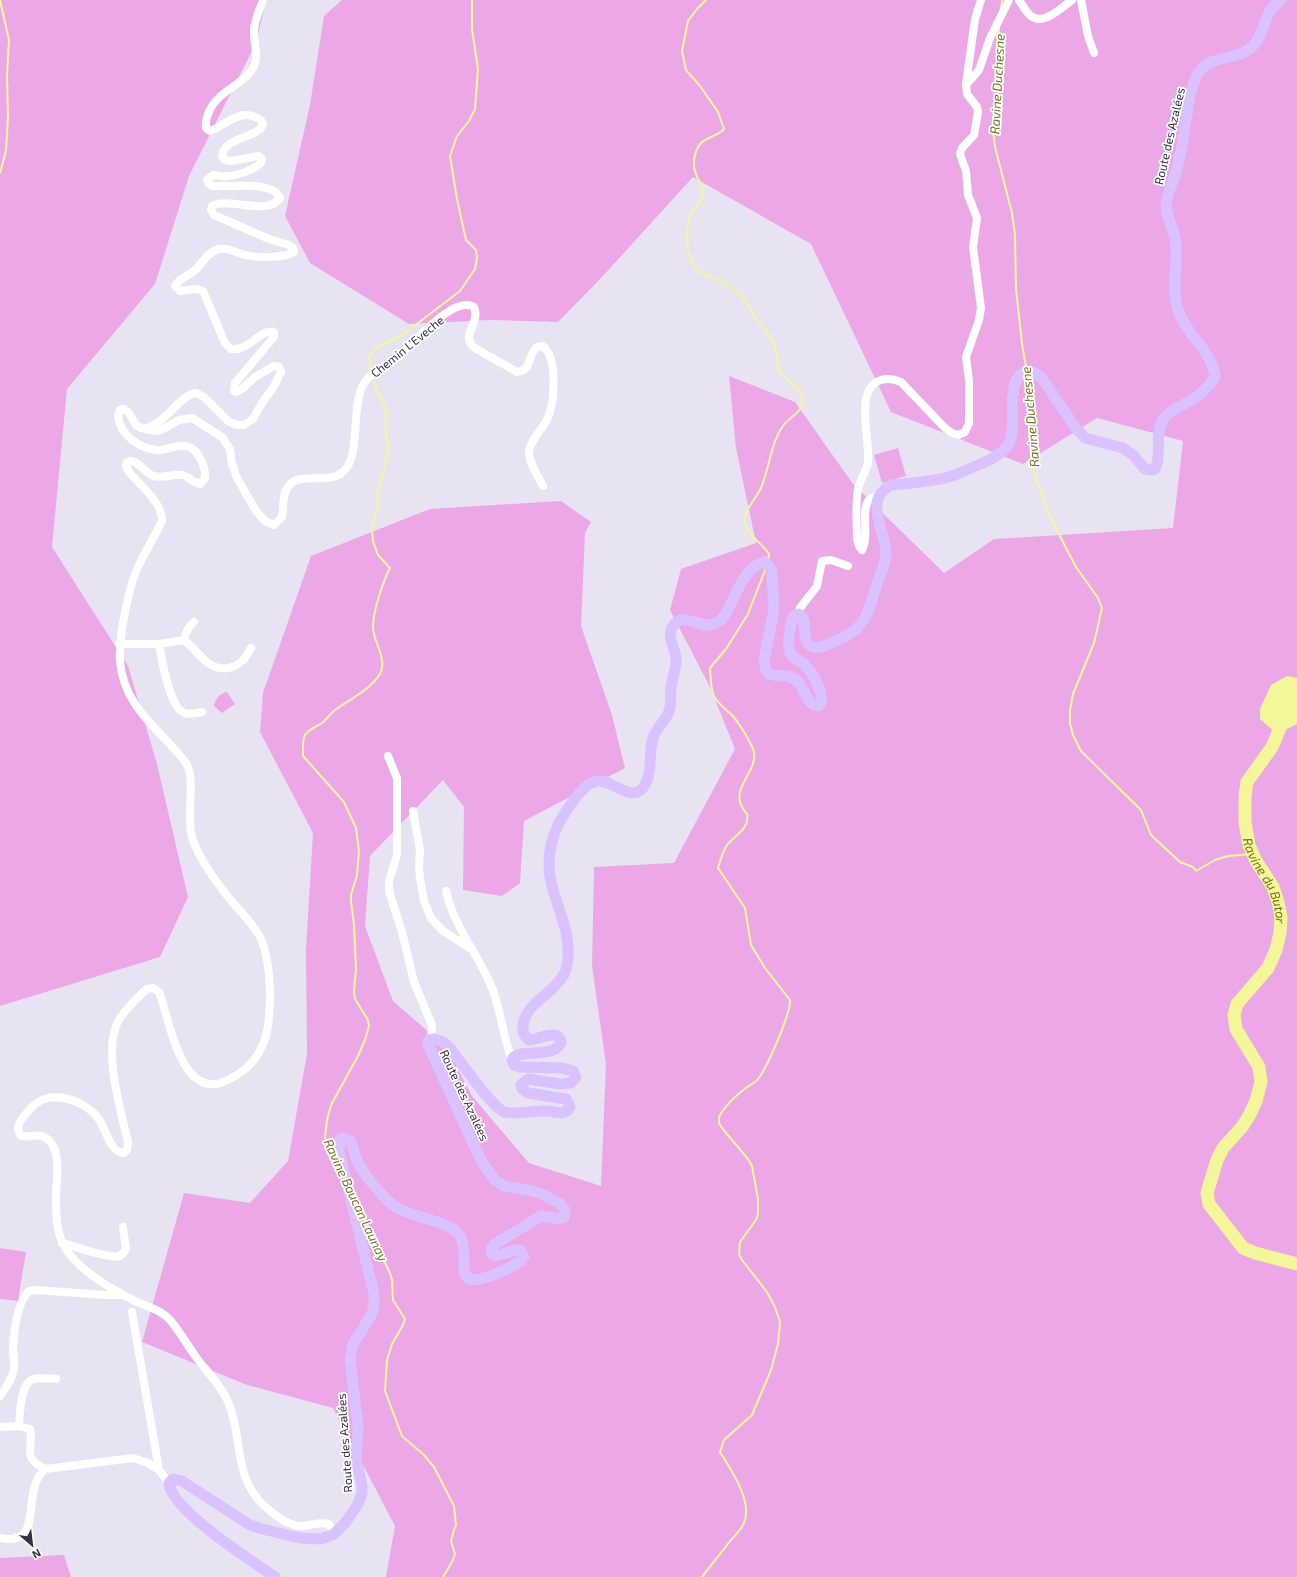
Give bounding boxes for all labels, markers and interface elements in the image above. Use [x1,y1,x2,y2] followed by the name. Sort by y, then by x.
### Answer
[986,33,1008,135] water label: Ravine Duchesne
[1151,86,1187,186] street label: Route des Azalées
[368,312,446,380] street label: Chemin L'Eveche
[1018,366,1042,468] water label: Ravine Duchesne
[1240,836,1289,925] water label: Ravine du Butor
[438,1047,492,1143] street label: Route des Azalées
[321,1136,391,1264] water label: Ravine Boucan Launay
[334,1393,354,1493] street label: Route des Azalées
[12,1525,52,1565] north arrow
[30,1547,43,1562] text: N

